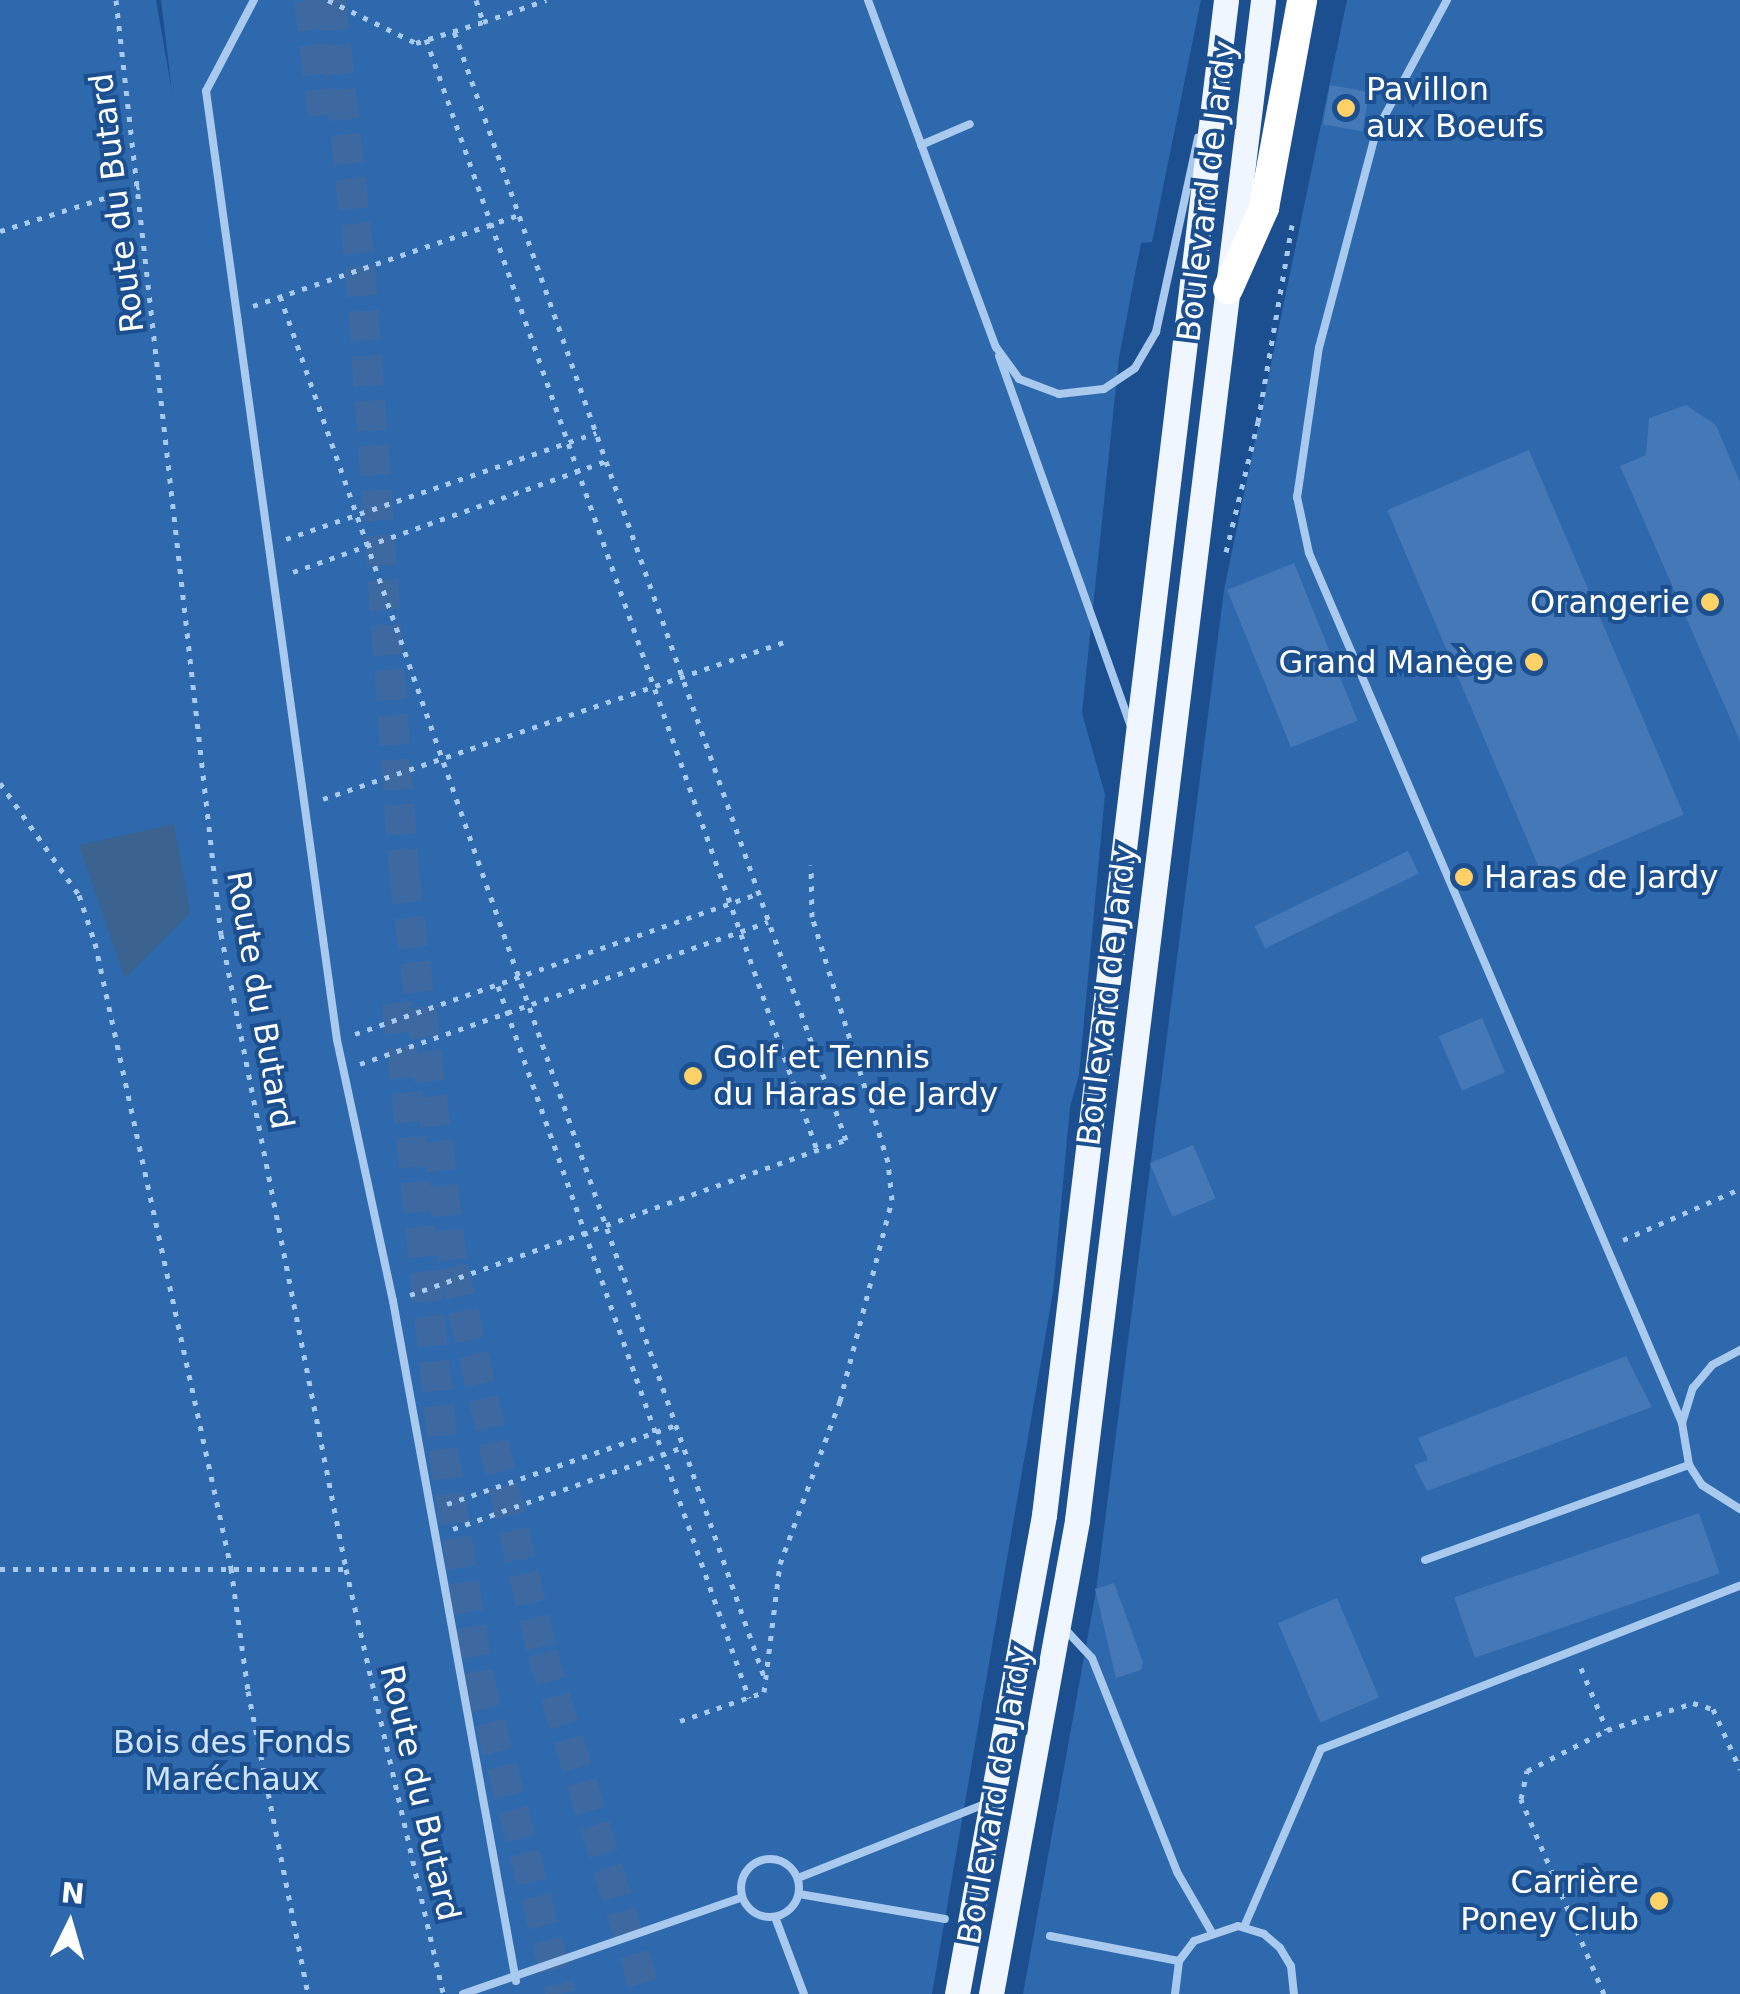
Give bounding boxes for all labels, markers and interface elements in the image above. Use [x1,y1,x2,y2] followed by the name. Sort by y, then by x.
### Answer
[1169,38,1245,344] street label: Boulevard de Jardy
[82,71,152,335] street label: Route du Butard
[1366,71,1544,146] place label: Pavillon aux Boeufs
[1335,97,1357,119] marker: Pavillon aux Boeufs
[1530,583,1690,621] place label: Orangerie
[1699,591,1721,613] marker: Orangerie
[1278,643,1514,681] place label: Grand Manège
[1523,651,1545,673] marker: Grand Manège
[1069,842,1145,1148] street label: Boulevard de Jardy
[1484,858,1718,896] place label: Haras de Jardy
[1453,866,1475,888] marker: Haras de Jardy
[218,868,302,1132] street label: Route du Butard
[713,1039,998,1114] place label: Golf et Tennis du Haras de Jardy
[682,1065,704,1087] marker: Golf et Tennis du Haras de Jardy
[950,1642,1040,1948] street label: Boulevard de Jardy
[372,1661,468,1925] street label: Route du Butard
[113,1724,351,1799] park label: Bois des Fonds Maréchaux
[1460,1864,1639,1939] place label: Carrière Poney Club
[20,1874,120,1974] north arrow
[60,1876,86,1911] text: N
[1648,1890,1670,1912] marker: Carrière Poney Club

